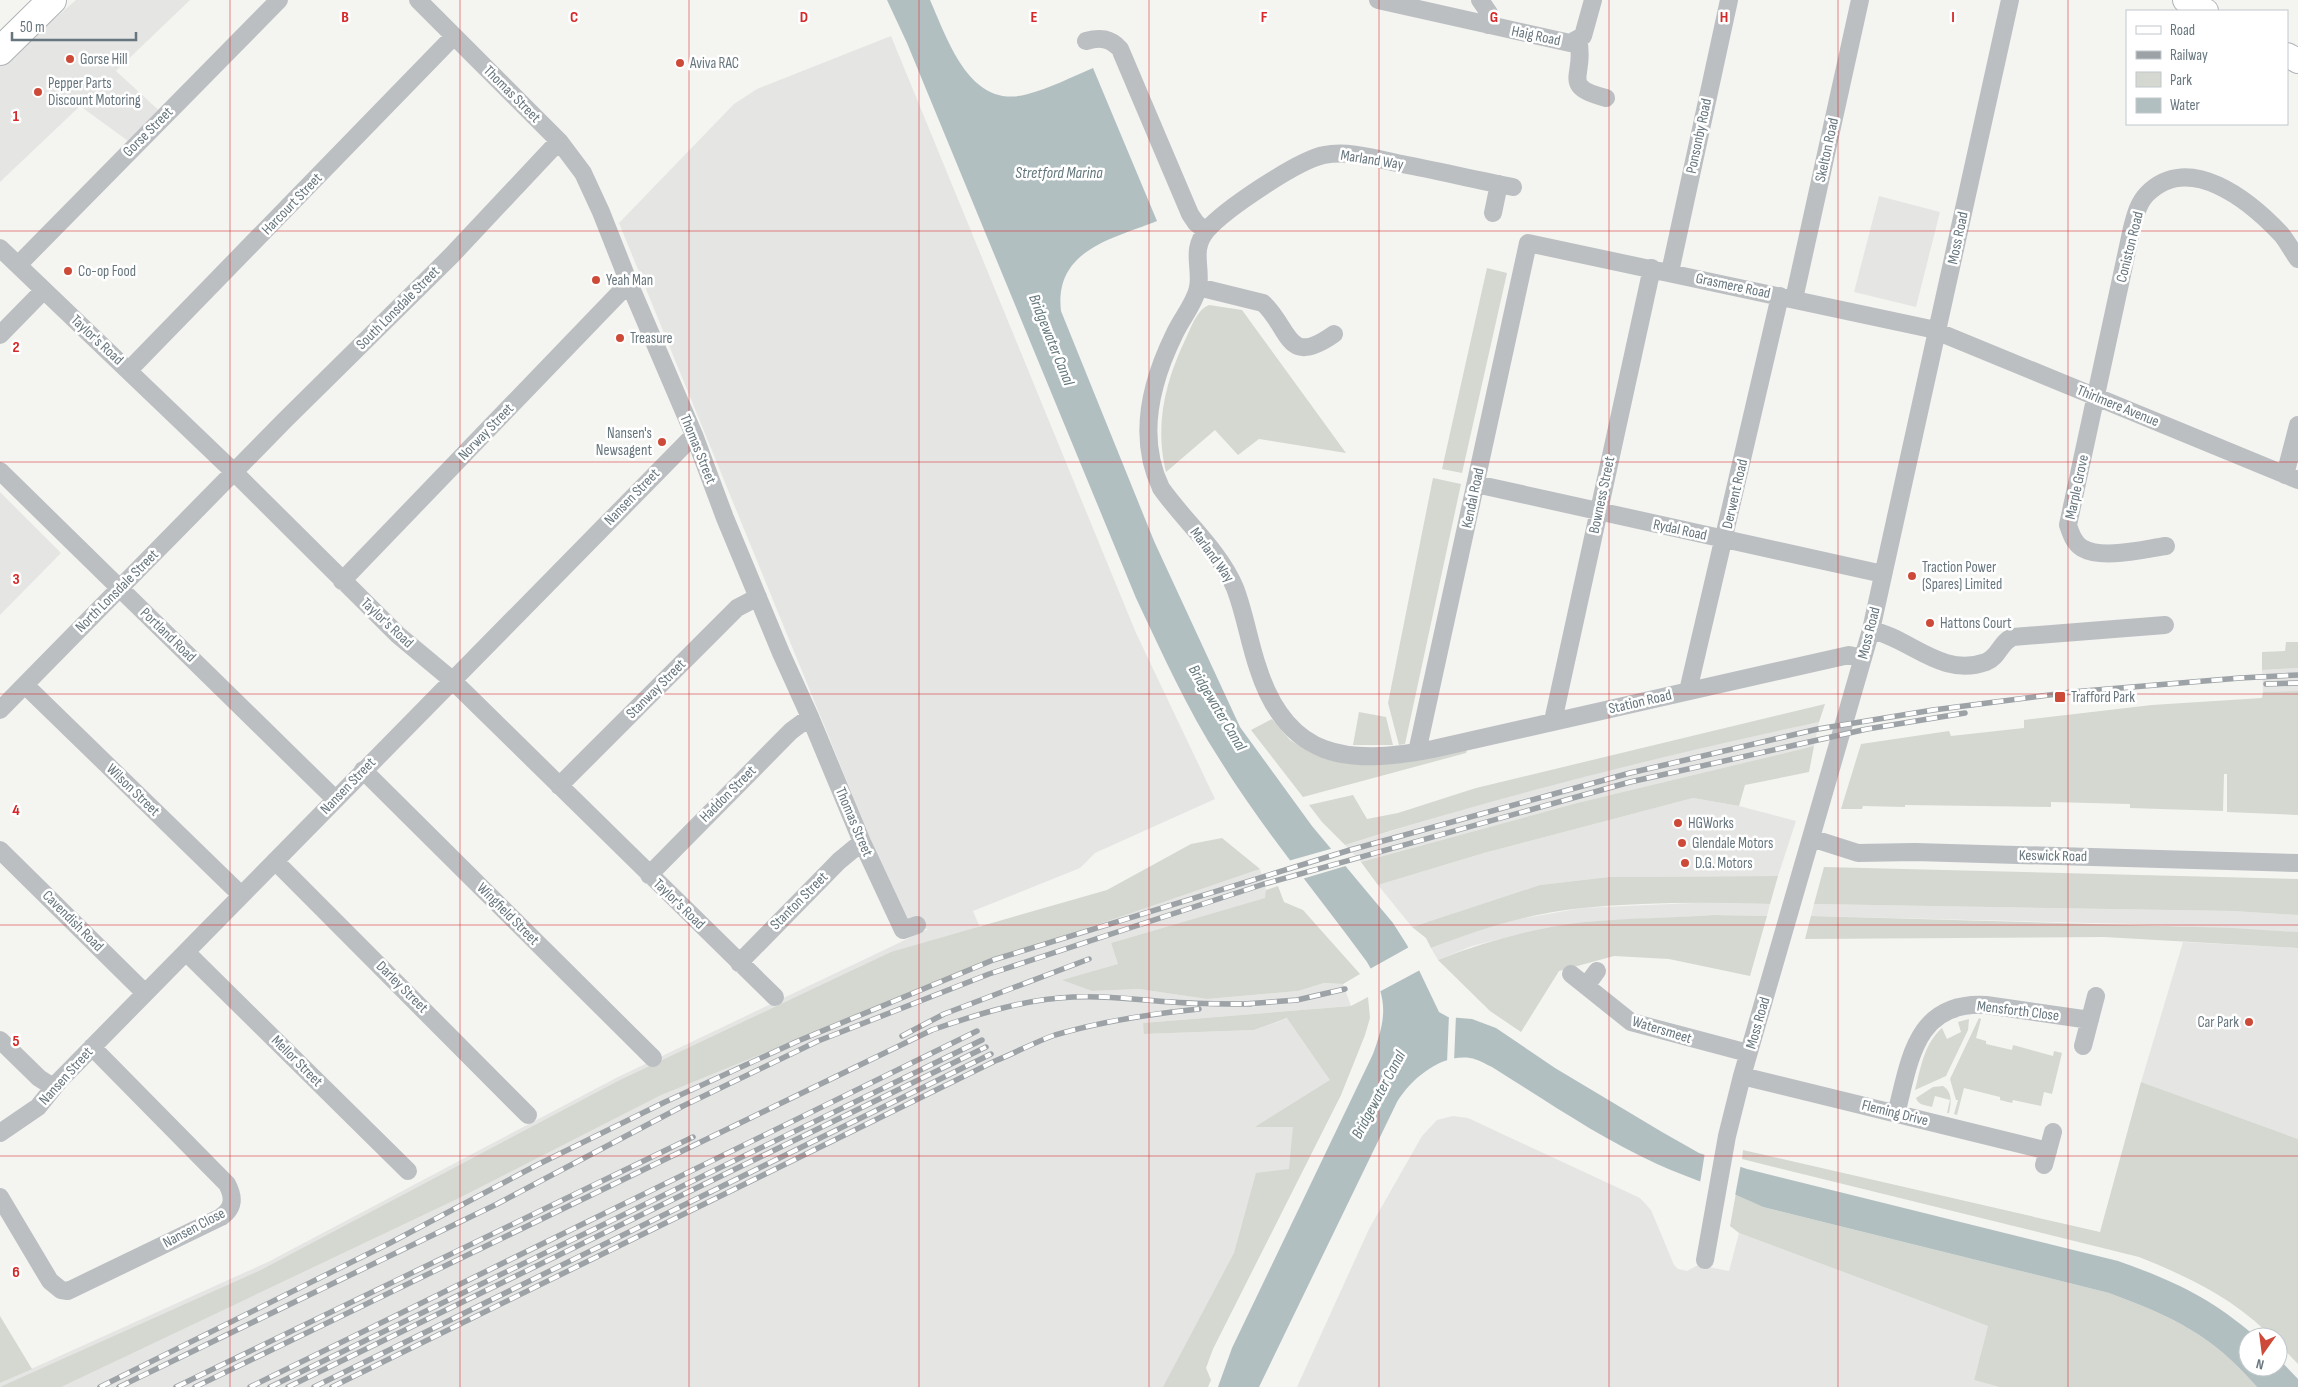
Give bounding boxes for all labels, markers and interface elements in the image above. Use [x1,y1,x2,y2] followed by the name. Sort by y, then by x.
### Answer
[341,8,349,27] text: B
[570,8,578,27] text: C
[800,8,808,27] text: D
[1031,8,1038,27] text: E
[1261,8,1268,27] text: F
[1490,8,1498,27] text: G
[1720,8,1728,27] text: H
[1951,8,1955,27] text: I
[12,10,136,42] scale bar
[2126,10,2288,125] legend
[20,18,45,37] text: 50 m
[2170,21,2195,40] text: Road
[1510,22,1562,50] street label: Haig Road
[2170,46,2208,65] text: Railway
[80,50,128,69] place label: Gorse Hill
[64,53,76,65] marker: Gorse Hill
[689,54,739,73] place label: Aviva RAC
[674,57,686,69] marker: Aviva RAC
[479,61,545,127] street label: Thomas Street
[2170,71,2192,90] text: Park
[48,74,141,110] place label: Pepper Parts Discount Motoring
[32,86,44,98] marker: Pepper Parts Discount Motoring
[2170,96,2201,115] text: Water
[1682,97,1716,175] street label: Ponsonby Road
[119,103,177,161] street label: Gorse Street
[13,107,20,126] text: 1
[1811,116,1843,184] street label: Skelton Road
[1339,146,1405,174] street label: Marland Way
[1015,164,1103,183] water label: Stretford Marina
[258,169,327,239] street label: Harcourt Street
[1943,210,1973,266] street label: Moss Road
[2112,210,2148,284] street label: Coniston Road
[78,262,136,281] place label: Co-op Food
[352,262,444,354] street label: South Lonsdale Street
[62,265,74,277] marker: Co-op Food
[1694,269,1772,303] street label: Grasmere Road
[606,271,653,290] place label: Yeah Man
[590,274,602,286] marker: Yeah Man
[1024,292,1078,389] water label: Bridgewater Canal
[67,311,127,369] street label: Taylor's Road
[630,329,673,348] place label: Treasure
[614,332,626,344] marker: Treasure
[12,338,20,357] text: 2
[2074,381,2162,431] street label: Thirlmere Avenue
[454,399,518,465] street label: Norway Street
[675,411,721,487] street label: Thomas Street
[596,424,652,460] place label: Nansen's Newsagent
[656,436,668,448] marker: Nansen's Newsagent
[2061,453,2093,521] street label: Marple Grove
[1585,454,1620,535] street label: Bowness Street
[1718,457,1752,531] street label: Derwent Road
[600,464,664,529] street label: Nansen Street
[1457,466,1489,530] street label: Kendal Road
[1651,515,1709,545] street label: Rydal Road
[1186,524,1238,586] street label: Marland Way
[71,545,163,637] street label: North Lonsdale Street
[1922,558,2002,594] place label: Traction Power (Spares) Limited
[12,570,20,589] text: 3
[1906,570,1918,582] marker: Traction Power (Spares) Limited
[357,594,417,652] street label: Taylor's Road
[136,604,200,666] street label: Portland Road
[1853,605,1885,661] street label: Moss Road
[1940,614,2012,633] place label: Hattons Court
[1924,617,1936,629] marker: Hattons Court
[622,655,690,723] street label: Stanway Street
[1184,662,1251,755] water label: Bridgewater Canal
[1607,686,1673,718] street label: Station Road
[2071,688,2135,707] place label: Trafford Park
[2053,690,2067,704] marker: Trafford Park
[316,753,380,818] street label: Nansen Street
[102,760,164,821] street label: Wilson Street
[696,761,761,826] street label: Haddon Street
[831,784,877,860] street label: Thomas Street
[12,801,20,820] text: 4
[1688,814,1734,833] place label: HGWorks
[1672,817,1684,829] marker: HGWorks
[1692,834,1773,853] place label: Glendale Motors
[1676,837,1688,849] marker: Glendale Motors
[2019,846,2087,866] street label: Keswick Road
[1695,854,1753,873] place label: D.G. Motors
[1679,857,1691,869] marker: D.G. Motors
[766,868,832,934] street label: Stanton Street
[649,875,709,933] street label: Taylor's Road
[473,879,544,950] street label: Wingfield Street
[38,886,108,956] street label: Cavendish Road
[372,957,432,1017] street label: Darley Street
[1742,995,1774,1051] street label: Moss Road
[1976,997,2060,1025] street label: Mensforth Close
[1630,1012,1694,1048] street label: Watersmeet
[2198,1013,2239,1032] place label: Car Park
[2243,1016,2255,1028] marker: Car Park
[267,1031,327,1091] street label: Mellor Street
[12,1032,20,1051] text: 5
[35,1043,97,1109] street label: Nansen Street
[1348,1047,1411,1142] water label: Bridgewater Canal
[1860,1096,1930,1130] street label: Fleming Drive
[160,1204,228,1252] street label: Nansen Close
[12,1263,20,1282] text: 6
[2238,1327,2288,1377] north arrow
[2254,1355,2266,1373] text: N

